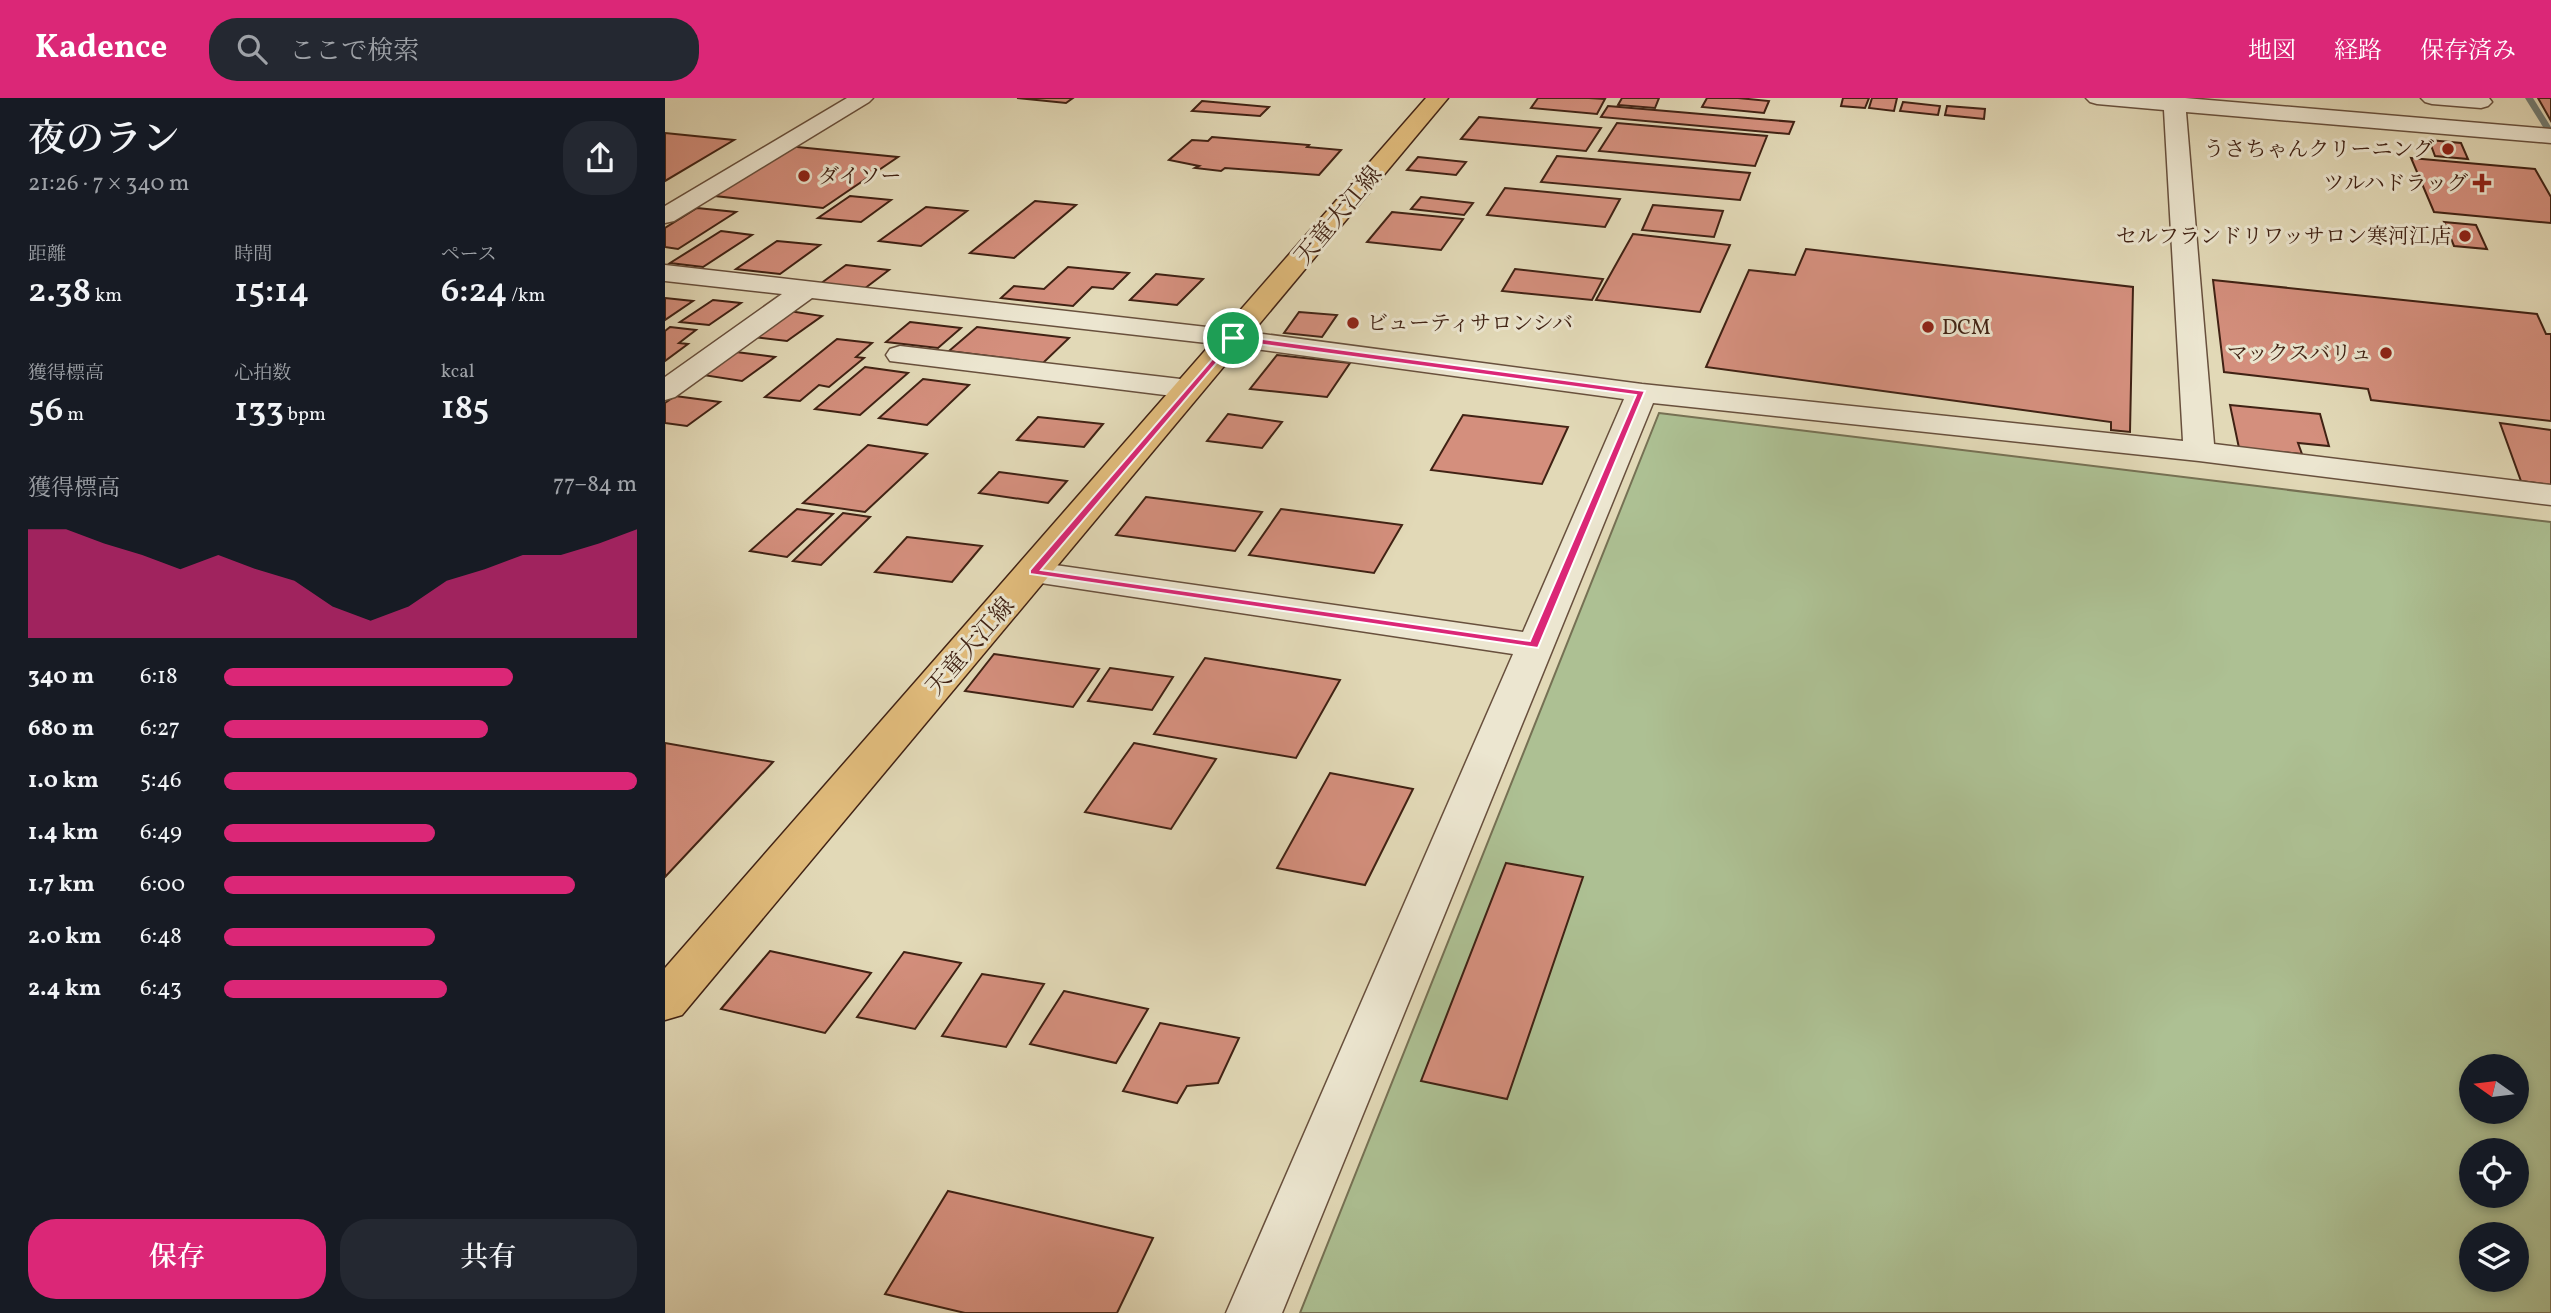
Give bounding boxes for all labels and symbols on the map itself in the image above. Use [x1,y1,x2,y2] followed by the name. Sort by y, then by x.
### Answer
[2203,136,2434,165] place label: うさちゃんクリーニング
[2440,141,2456,157] marker: うさちゃんクリーニング
[1288,159,1391,273] street label: 天童大江線
[818,163,902,192] place label: ダイソー
[796,168,812,184] marker: ダイソー
[2323,170,2468,199] place label: ツルハドラッグ
[2474,175,2490,191] marker: ツルハドラッグ
[2116,223,2451,252] place label: セルフランドリワッサロン寒河江店
[2457,228,2473,244] marker: セルフランドリワッサロン寒河江店
[1203,308,1263,368] pin
[1367,310,1573,339] place label: ビューティサロンシバ
[1942,314,1991,343] place label: DCM
[1345,315,1361,331] marker: ビューティサロンシバ
[1920,319,1936,335] marker: DCM
[2227,340,2372,369] place label: マックスバリュ
[2378,345,2394,361] marker: マックスバリュ
[919,591,1024,704] street label: 天童大江線
[2459,1054,2529,1124] north arrow

